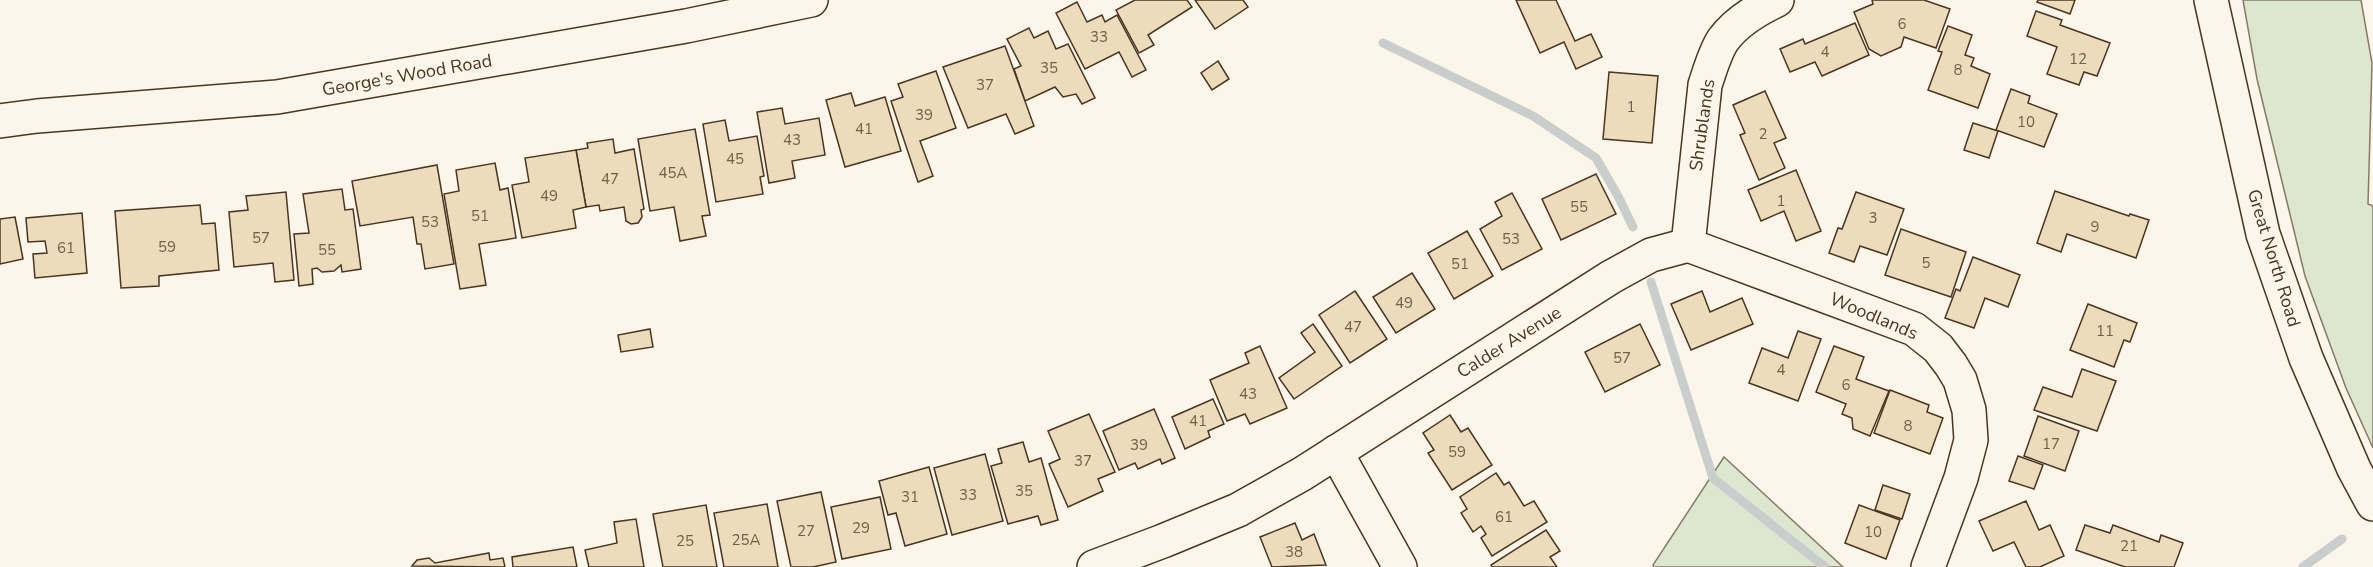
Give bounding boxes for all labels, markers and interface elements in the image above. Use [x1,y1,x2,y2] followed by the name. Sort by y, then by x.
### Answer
[1897,14,1907,34] house number: 6
[1090,27,1108,47] house number: 33
[1820,42,1830,62] house number: 4
[320,48,494,102] street label: George's Wood Road
[2069,49,2087,69] house number: 12
[1040,58,1058,78] house number: 35
[1953,60,1963,80] house number: 8
[976,75,994,95] house number: 37
[1684,77,1720,173] street label: Shrublands
[1626,97,1636,117] house number: 1
[915,105,933,125] house number: 39
[2017,112,2035,132] house number: 10
[855,119,873,139] house number: 41
[1758,124,1768,144] house number: 2
[783,130,801,150] house number: 43
[726,149,744,169] house number: 45
[659,163,688,183] house number: 45A
[601,169,619,189] house number: 47
[540,186,558,206] house number: 49
[2242,186,2306,330] street label: Great North Road
[1776,191,1786,211] house number: 1
[1570,197,1588,217] house number: 55
[471,206,489,226] house number: 51
[1868,208,1878,228] house number: 3
[421,212,439,232] house number: 53
[2090,217,2100,237] house number: 9
[252,228,270,248] house number: 57
[1502,229,1520,249] house number: 53
[158,237,176,257] house number: 59
[57,238,75,258] house number: 61
[318,240,336,260] house number: 55
[1921,253,1931,273] house number: 5
[1451,254,1469,274] house number: 51
[1826,287,1922,345] street label: Woodlands
[1395,293,1413,313] house number: 49
[1452,300,1566,384] street label: Calder Avenue
[1344,317,1362,337] house number: 47
[2096,321,2114,341] house number: 11
[1613,348,1631,368] house number: 57
[1776,360,1786,380] house number: 4
[1841,375,1851,395] house number: 6
[1239,384,1257,404] house number: 43
[1189,411,1207,431] house number: 41
[1903,416,1913,436] house number: 8
[2042,434,2060,454] house number: 17
[1130,435,1148,455] house number: 39
[1448,442,1466,462] house number: 59
[1074,451,1092,471] house number: 37
[1015,481,1033,501] house number: 35
[959,485,977,505] house number: 33
[901,487,919,507] house number: 31
[1495,507,1513,527] house number: 61
[852,518,870,538] house number: 29
[797,521,815,541] house number: 27
[1864,522,1882,542] house number: 10
[732,530,761,550] house number: 25A
[676,531,694,551] house number: 25
[2120,536,2138,556] house number: 21
[1285,542,1303,562] house number: 38

